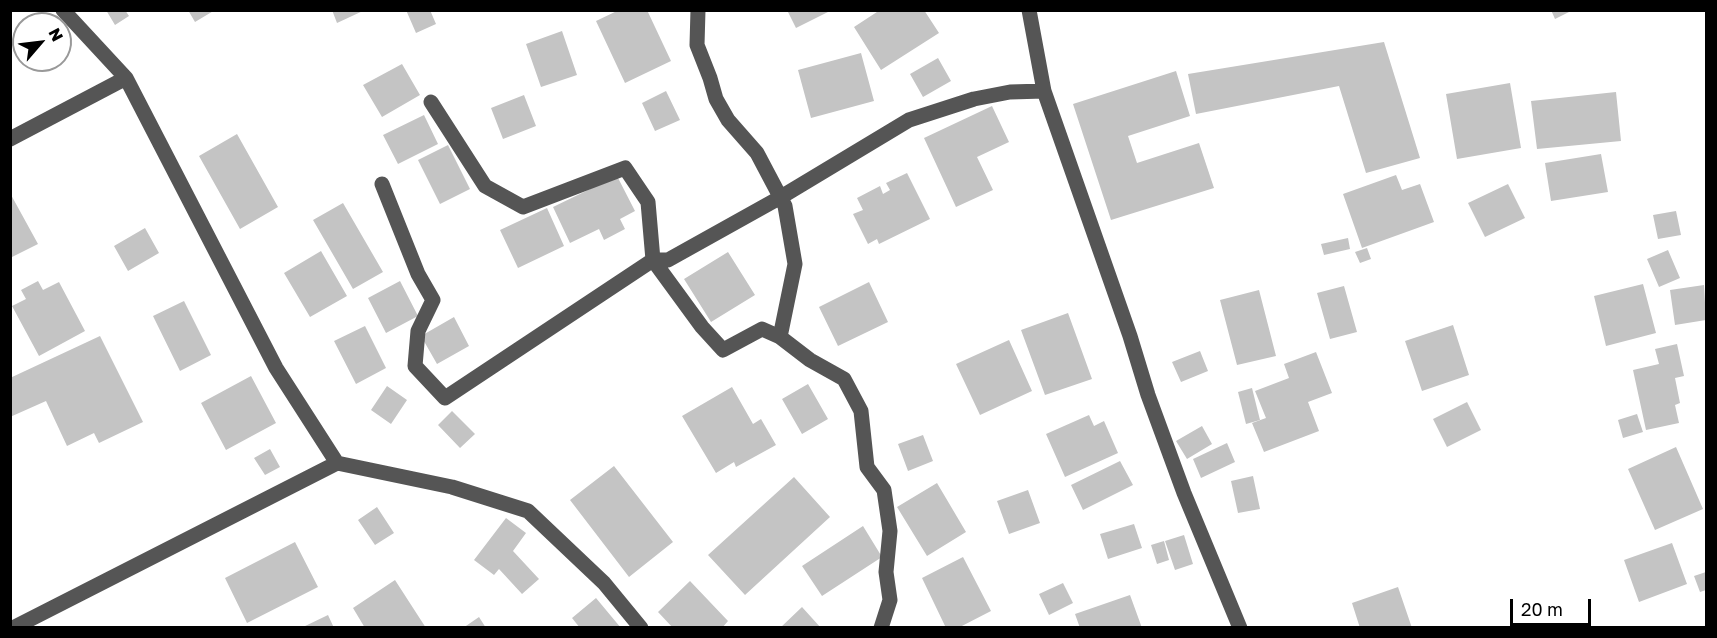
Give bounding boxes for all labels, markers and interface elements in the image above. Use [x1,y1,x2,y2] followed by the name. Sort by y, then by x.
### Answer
[12,12,72,72] north arrow
[44,24,68,45] text: N
[1513,587,1594,625] scale bar
[1521,598,1563,620] text: 20 m

